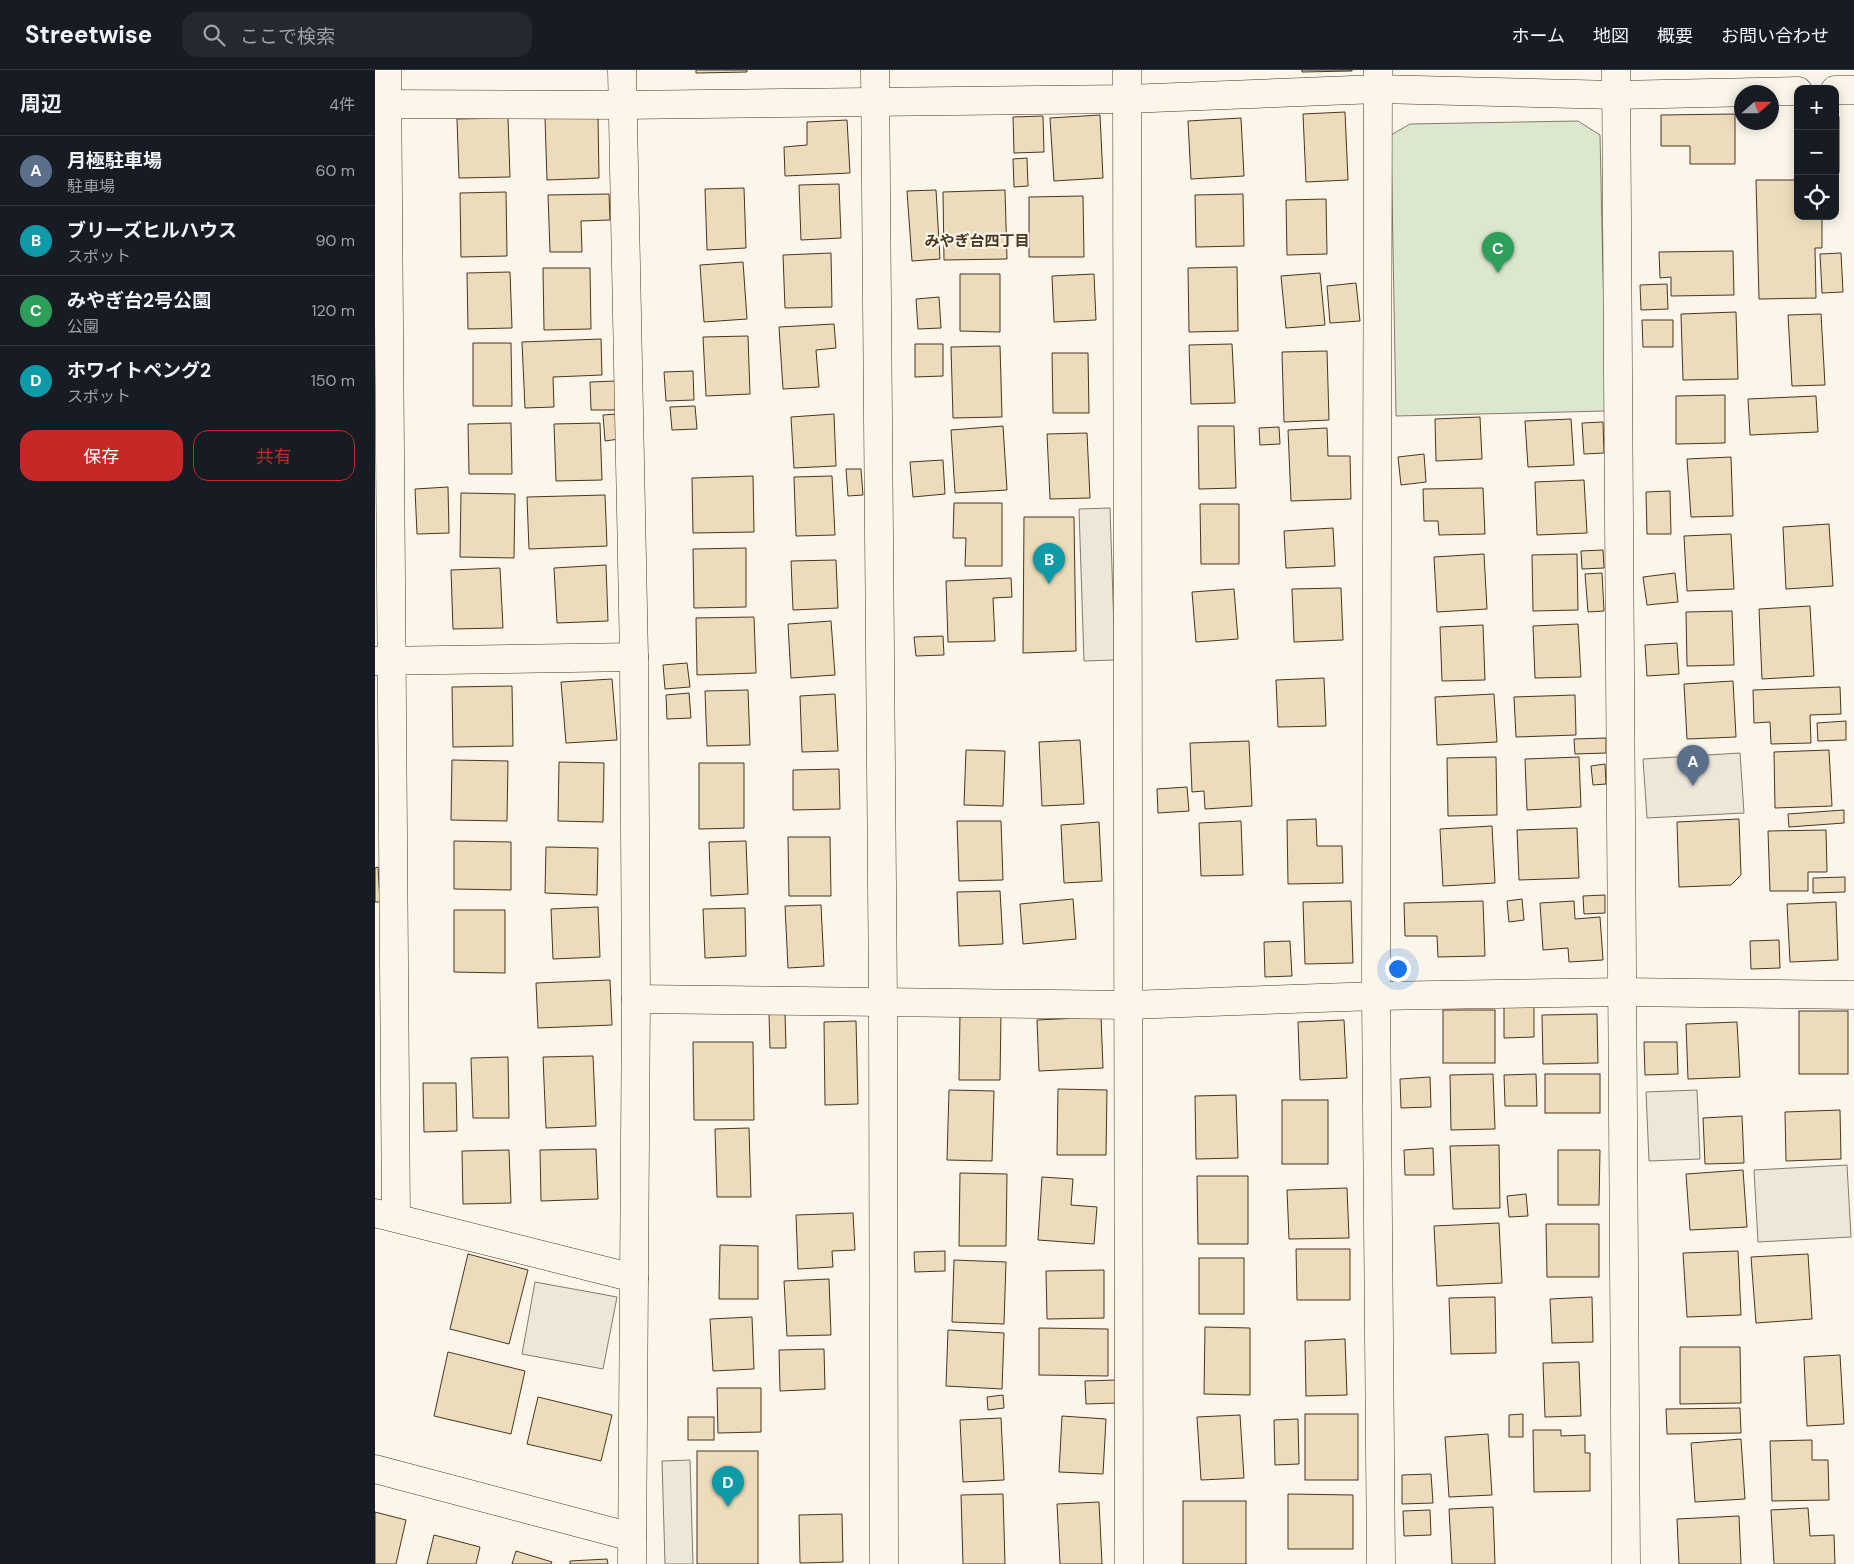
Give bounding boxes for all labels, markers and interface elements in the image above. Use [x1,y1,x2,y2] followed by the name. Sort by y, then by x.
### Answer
[182,12,532,57] search box
[25,19,152,50] text: Streetwise
[200,21,228,49] icon: search
[240,24,335,49] text: ここで検索
[1512,24,1565,48] text: ホーム
[1593,24,1629,48] text: 地図
[1657,24,1693,48] text: 概要
[1721,24,1829,48] text: お問い合わせ
[1734,85,1779,130] north arrow
[1794,85,1839,220] map controls
[1794,85,1839,130] button: +
[20,90,62,118] text: 周辺
[329,94,355,115] text: 4件
[1794,130,1839,175] button: −
[67,148,162,173] text: 月極駐車場
[30,160,42,181] text: A
[315,160,355,181] text: 60 m
[1794,175,1839,220] button: locate
[67,176,115,197] text: 駐車場
[67,218,237,243] text: ブリーズヒルハウス
[31,230,41,251] text: B
[315,230,355,251] text: 90 m
[924,231,1030,251] district label: みやぎ台四丁目
[1482,232,1514,273] pin: C
[67,246,131,267] text: スポット
[67,288,211,313] text: みやぎ台2号公園
[30,300,42,321] text: C
[311,300,355,321] text: 120 m
[67,316,99,337] text: 公園
[67,358,211,383] text: ホワイトペング2
[30,370,42,391] text: D
[311,370,355,391] text: 150 m
[67,386,131,407] text: スポット
[20,430,183,481] button: 保存
[193,430,355,481] button: 共有
[1033,543,1065,584] pin: B
[1677,745,1709,786] pin: A
[1385,956,1411,982] your location
[712,1466,744,1507] pin: D

